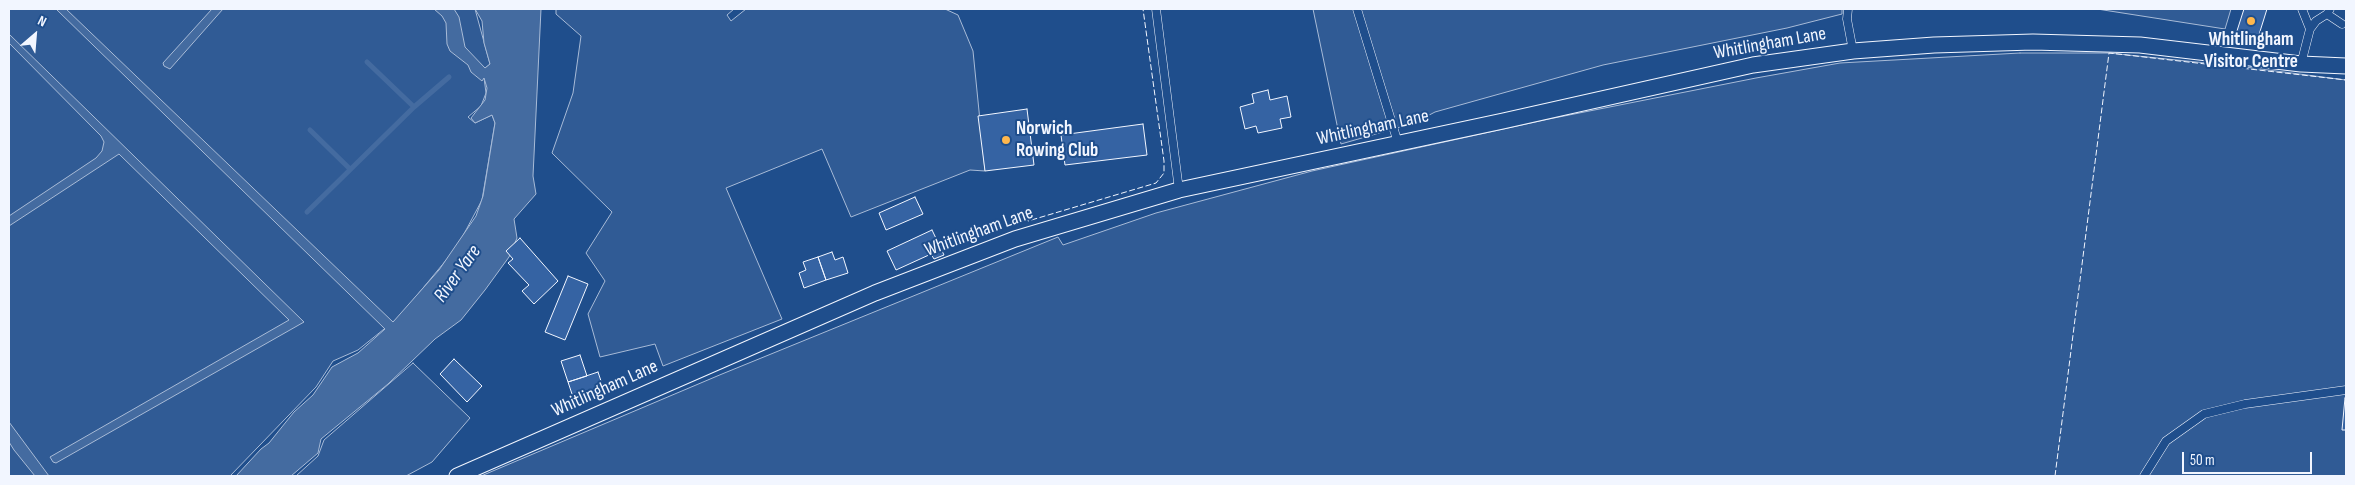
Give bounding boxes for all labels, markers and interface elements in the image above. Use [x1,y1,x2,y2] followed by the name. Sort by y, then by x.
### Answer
[10,10,60,60] north arrow
[35,12,49,30] text: N
[2245,15,2257,27] marker: Whitlingham Visitor Centre
[1712,23,1828,65] street label: Whitlingham Lane
[2204,29,2298,73] place label: Whitlingham Visitor Centre
[1315,105,1431,151] street label: Whitlingham Lane
[1016,118,1098,162] place label: Norwich Rowing Club
[1000,134,1012,146] marker: Norwich Rowing Club
[922,202,1036,262] street label: Whitlingham Lane
[429,241,487,307] water label: River Yare
[548,355,662,423] street label: Whitlingham Lane
[2185,442,2315,474] scale bar
[2190,451,2215,470] text: 50 m

